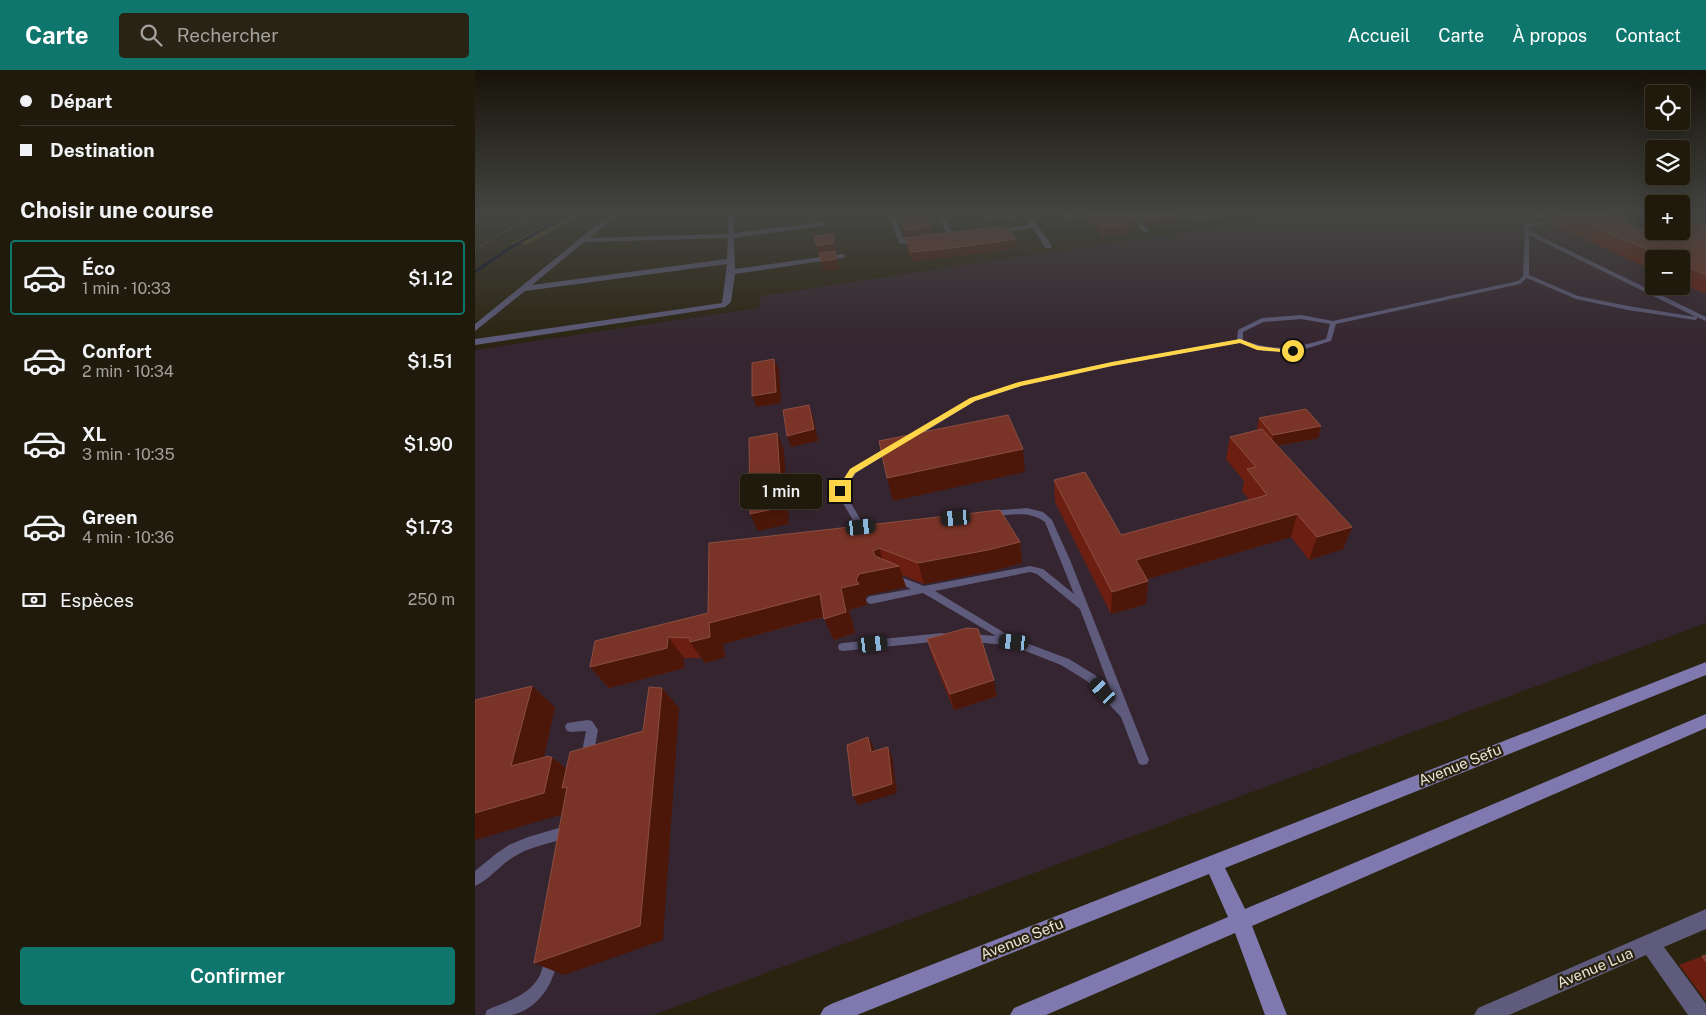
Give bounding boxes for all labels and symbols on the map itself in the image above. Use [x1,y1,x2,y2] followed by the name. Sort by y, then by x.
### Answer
[1282,340,1304,362] route start
[740,474,823,508] callout: 1 min
[829,480,851,502] route end
[940,509,971,527] car
[845,518,876,536] car
[998,633,1029,651] car
[857,635,888,653] car
[1087,675,1118,707] car
[1416,740,1504,789] street label: Avenue Sefu
[978,914,1066,963] street label: Avenue Sefu
[1554,944,1635,991] street label: Avenue Lua

